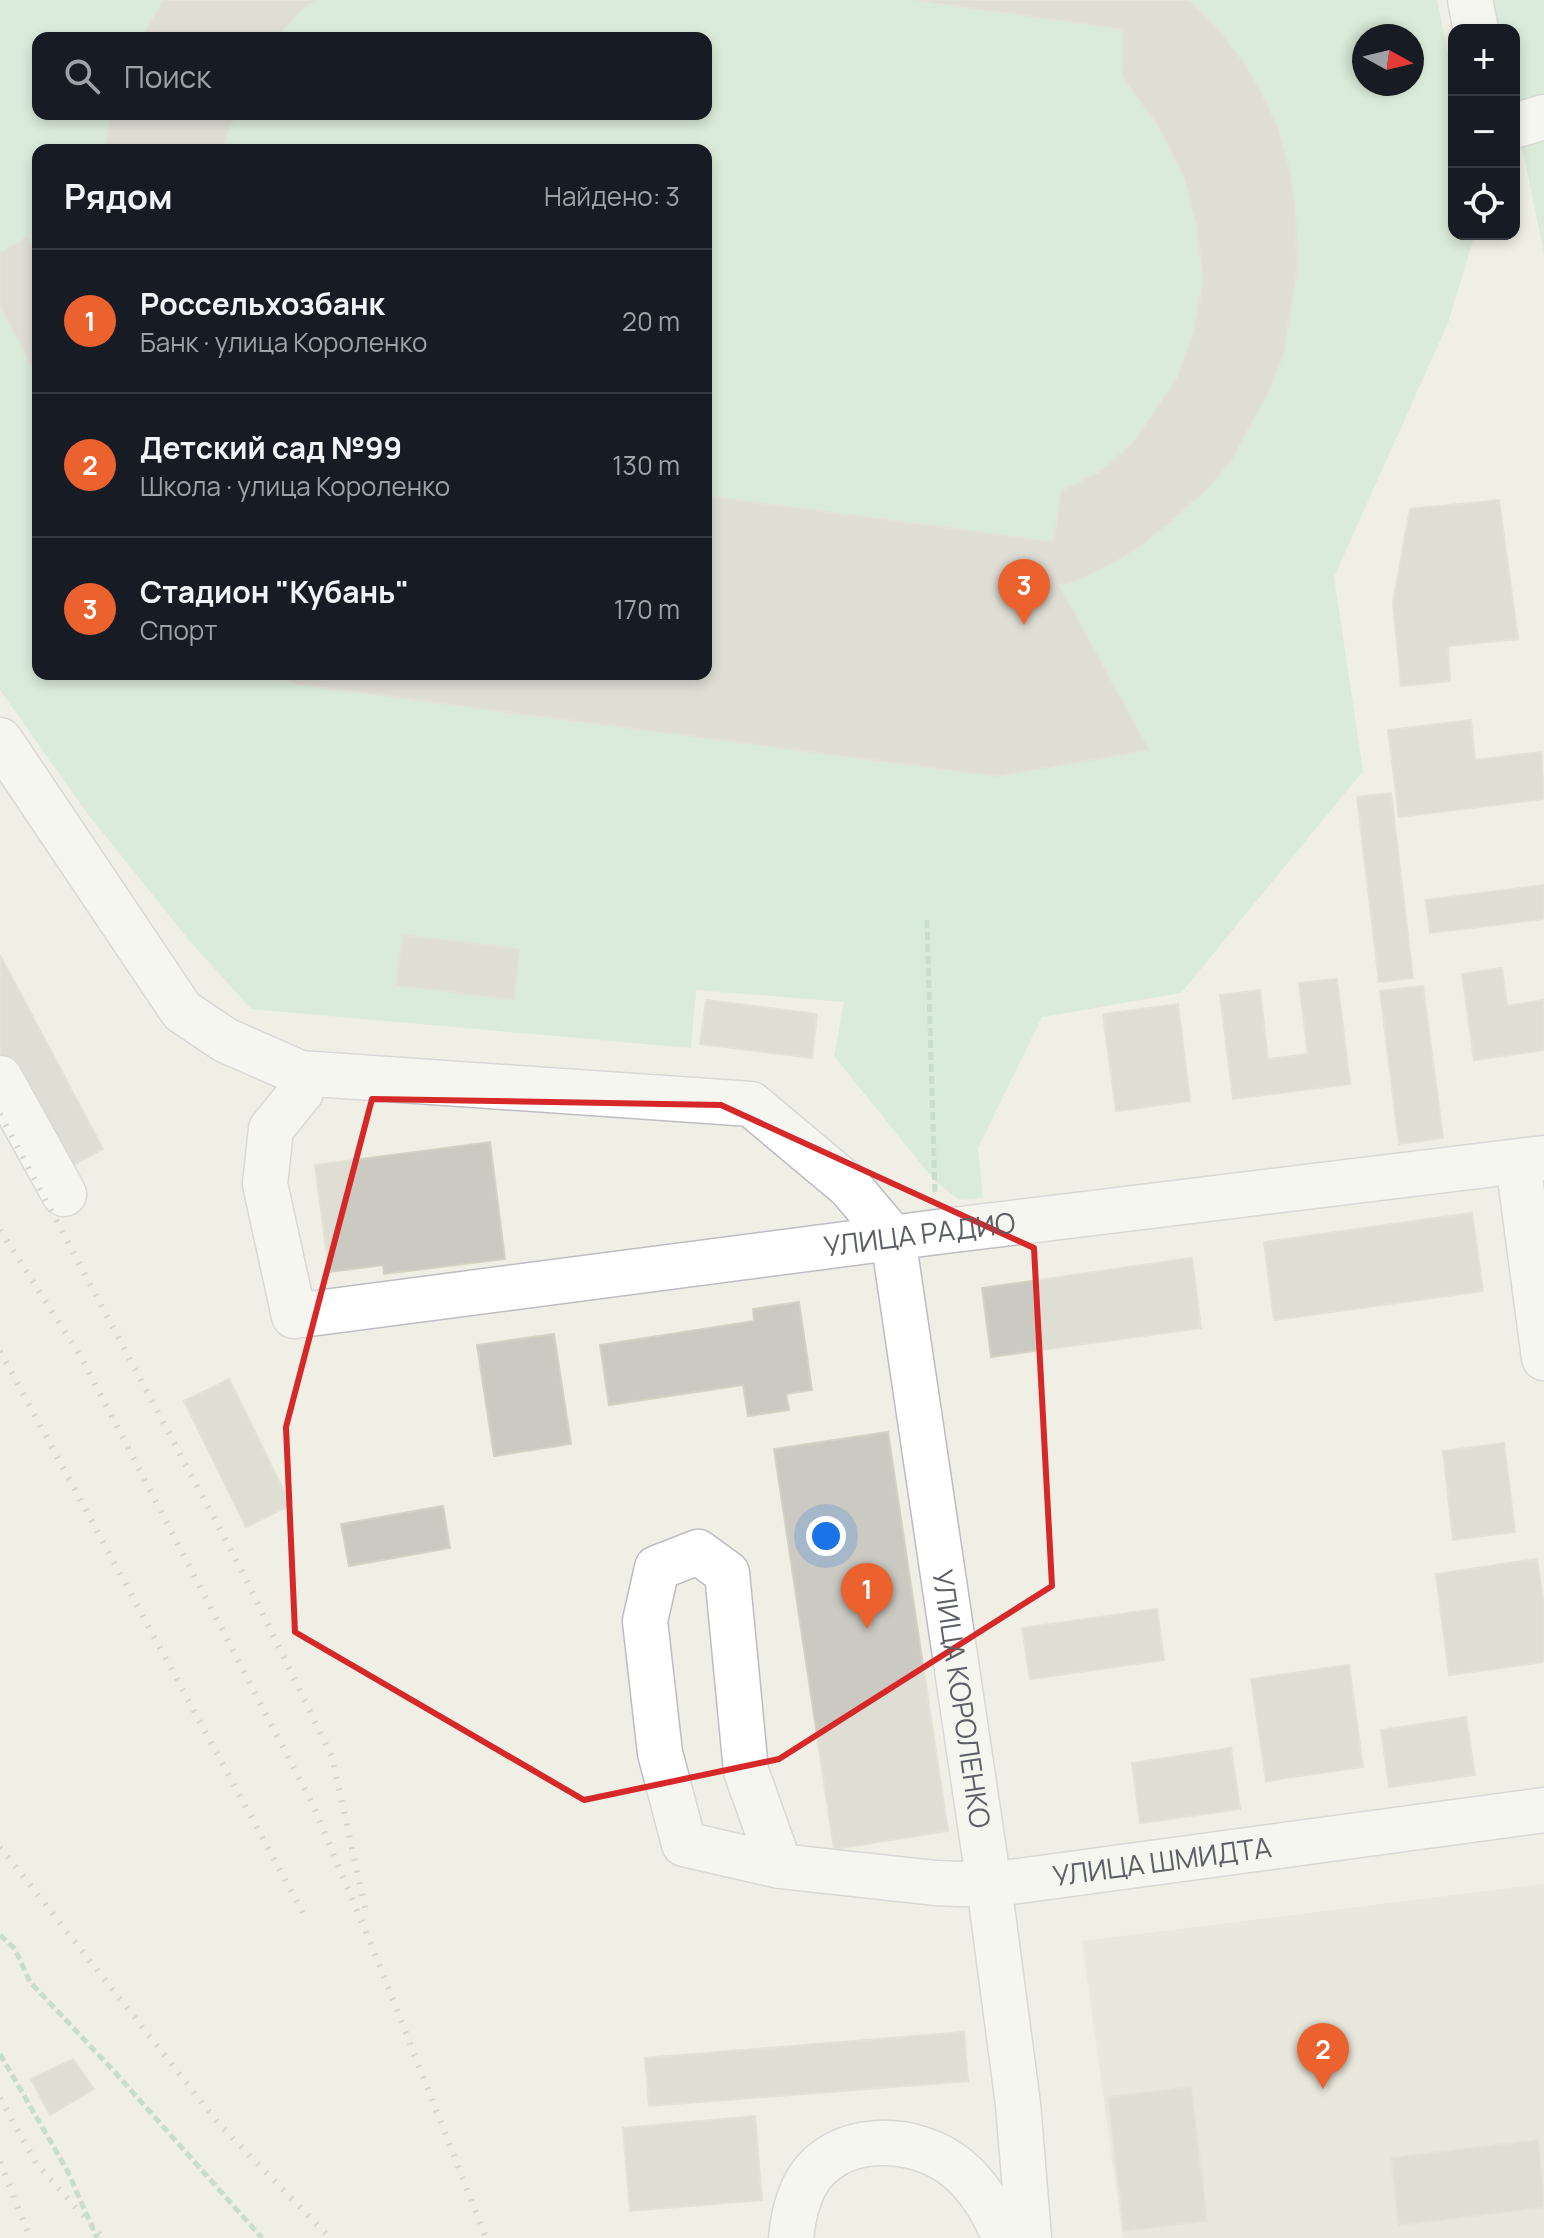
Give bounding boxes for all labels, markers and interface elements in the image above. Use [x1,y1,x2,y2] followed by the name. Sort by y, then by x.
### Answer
[1352,24,1424,96] north arrow
[1448,24,1520,240] map controls
[1448,24,1520,96] button: +
[32,32,712,120] search box
[60,54,104,98] icon: search
[124,56,211,97] text: Поиск
[1448,96,1520,168] button: −
[1448,168,1520,240] button: locate
[64,173,173,219] text: Рядом
[544,178,680,214] text: Найдено: 3
[140,283,385,324] text: Россельхозбанк
[84,303,96,339] text: 1
[622,303,680,339] text: 20 m
[140,324,427,360] text: Банк · улица Короленко
[140,427,402,468] text: Детский сад №99
[82,447,98,483] text: 2
[612,447,680,483] text: 130 m
[140,468,450,504] text: Школа · улица Короленко
[998,559,1050,625] pin: 3
[140,571,409,612] text: Стадион "Кубань"
[82,591,98,627] text: 3
[614,591,680,627] text: 170 m
[140,612,217,648] text: Спорт
[821,1203,1017,1265] street label: УЛИЦА РАДИО
[806,1516,846,1556] your location
[841,1563,893,1629] pin: 1
[924,1567,1000,1830] street label: УЛИЦА КОРОЛЕНКО
[1050,1827,1274,1894] street label: УЛИЦА ШМИДТА
[1297,2023,1349,2089] pin: 2

